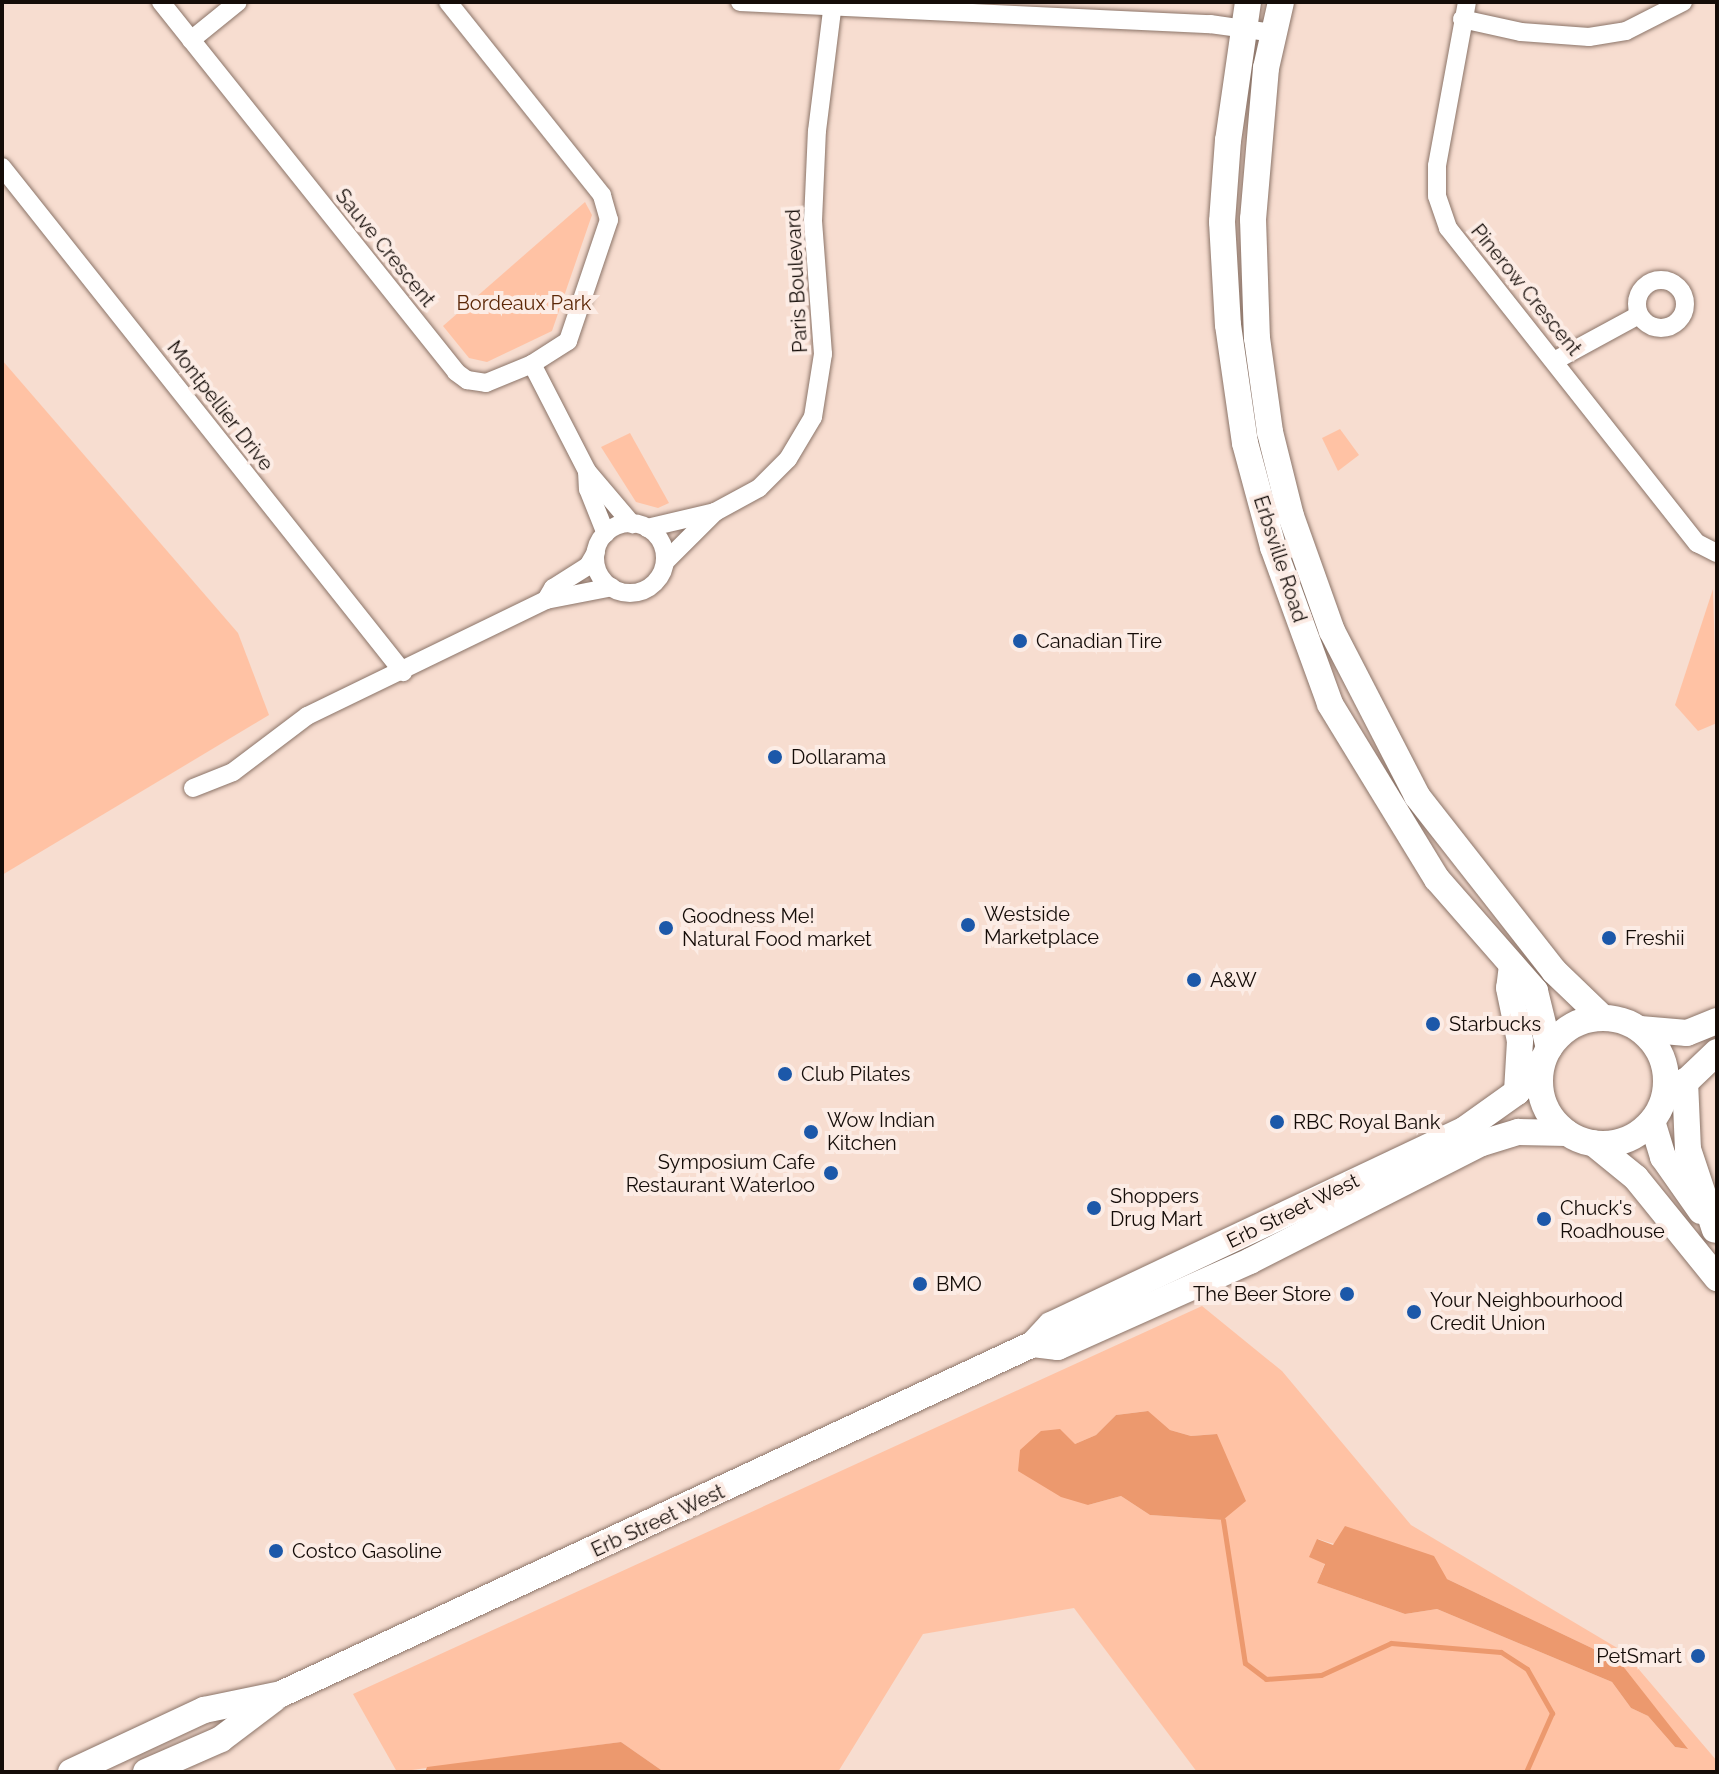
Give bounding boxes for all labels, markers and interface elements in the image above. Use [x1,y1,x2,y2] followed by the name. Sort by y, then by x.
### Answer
[330,184,440,312] street label: Sauve Crescent
[781,209,813,353] street label: Paris Boulevard
[1466,219,1586,361] street label: Pinerow Crescent
[457,291,591,315] park label: Bordeaux Park
[162,336,278,476] street label: Montpellier Drive
[1248,493,1312,625] street label: Erbsville Road
[1036,629,1163,653] place label: Canadian Tire
[1011,632,1029,650] marker: Canadian Tire
[791,745,886,769] place label: Dollarama
[766,748,784,766] marker: Dollarama
[984,902,1099,949] place label: Westside Marketplace
[682,904,872,951] place label: Goodness Me! Natural Food market
[959,916,977,934] marker: Westside Marketplace
[657,919,675,937] marker: Goodness Me! Natural Food market
[1625,926,1684,950] place label: Freshii
[1600,929,1618,947] marker: Freshii
[1210,968,1257,992] place label: A&W
[1185,971,1203,989] marker: A&W
[1449,1012,1541,1036] place label: Starbucks
[1424,1015,1442,1033] marker: Starbucks
[801,1062,910,1086] place label: Club Pilates
[776,1065,794,1083] marker: Club Pilates
[827,1108,935,1155] place label: Wow Indian Kitchen
[1293,1110,1441,1134] place label: RBC Royal Bank
[1268,1113,1286,1131] marker: RBC Royal Bank
[802,1123,820,1141] marker: Wow Indian Kitchen
[625,1150,815,1197] place label: Symposium Cafe Restaurant Waterloo
[822,1164,840,1182] marker: Symposium Cafe Restaurant Waterloo
[1223,1168,1363,1254] street label: Erb Street West
[1110,1184,1203,1231] place label: Shoppers Drug Mart
[1560,1196,1665,1243] place label: Chuck's Roadhouse
[1085,1199,1103,1217] marker: Shoppers Drug Mart
[1535,1210,1553,1228] marker: Chuck's Roadhouse
[936,1272,982,1296] place label: BMO
[911,1275,929,1293] marker: BMO
[1193,1282,1331,1306] place label: The Beer Store
[1338,1285,1356,1303] marker: The Beer Store
[1430,1288,1624,1335] place label: Your Neighbourhood Credit Union
[1405,1303,1423,1321] marker: Your Neighbourhood Credit Union
[587,1480,729,1562] street label: Erb Street West
[292,1539,442,1563] place label: Costco Gasoline
[267,1542,285,1560] marker: Costco Gasoline
[1596,1644,1682,1668] place label: PetSmart
[1689,1647,1707,1665] marker: PetSmart

